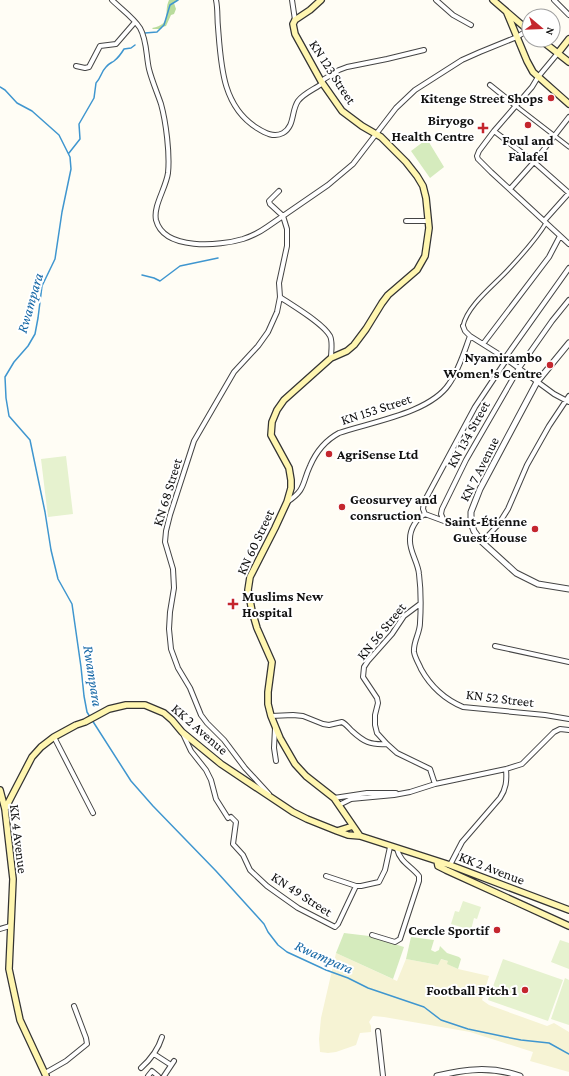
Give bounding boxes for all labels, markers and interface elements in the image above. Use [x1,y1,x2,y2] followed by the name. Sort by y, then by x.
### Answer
[521,8,561,48] north arrow
[543,26,557,37] text: N
[306,37,360,107] street label: KN 123 Street
[421,90,543,106] place label: Kitenge Street Shops
[546,93,556,103] marker: Kitenge Street Shops
[391,112,474,144] place label: Biryogo Health Centre
[523,120,533,130] marker: Foul and Falafel
[477,122,489,134] marker: Biryogo Health Centre
[502,132,554,164] place label: Foul and Falafel
[14,271,47,335] water label: Rwampara
[443,349,542,381] place label: Nyamirambo Women's Centre
[545,360,555,370] marker: Nyamirambo Women's Centre
[339,390,414,428] street label: KN 153 Street
[443,398,493,470] street label: KN 134 Street
[456,434,502,504] street label: KN 7 Avenue
[336,446,419,462] place label: AgriSense Ltd
[324,449,334,459] marker: AgriSense Ltd
[149,456,185,528] street label: KN 68 Street
[350,491,438,523] place label: Geosurvey and consruction
[337,502,347,512] marker: Geosurvey and consruction
[233,506,277,577] street label: KN 60 Street
[445,513,527,545] place label: Saint-Étienne Guest House
[530,524,540,534] marker: Saint-Étienne Guest House
[242,588,324,620] place label: Muslims New Hospital
[227,598,239,610] marker: Muslims New Hospital
[353,599,409,663] street label: KN 56 Street
[79,644,106,708] water label: Rwampara
[465,686,535,710] street label: KN 52 Street
[169,700,231,758] street label: KK 2 Avenue
[7,803,31,875] street label: KK 4 Avenue
[457,848,527,888] street label: KK 2 Avenue
[269,868,336,920] street label: KN 49 Street
[408,922,491,938] place label: Cercle Sportif
[492,925,502,935] marker: Cercle Sportif
[292,937,355,978] water label: Rwampara
[426,982,517,998] place label: Football Pitch 1
[520,985,530,995] marker: Football Pitch 1

